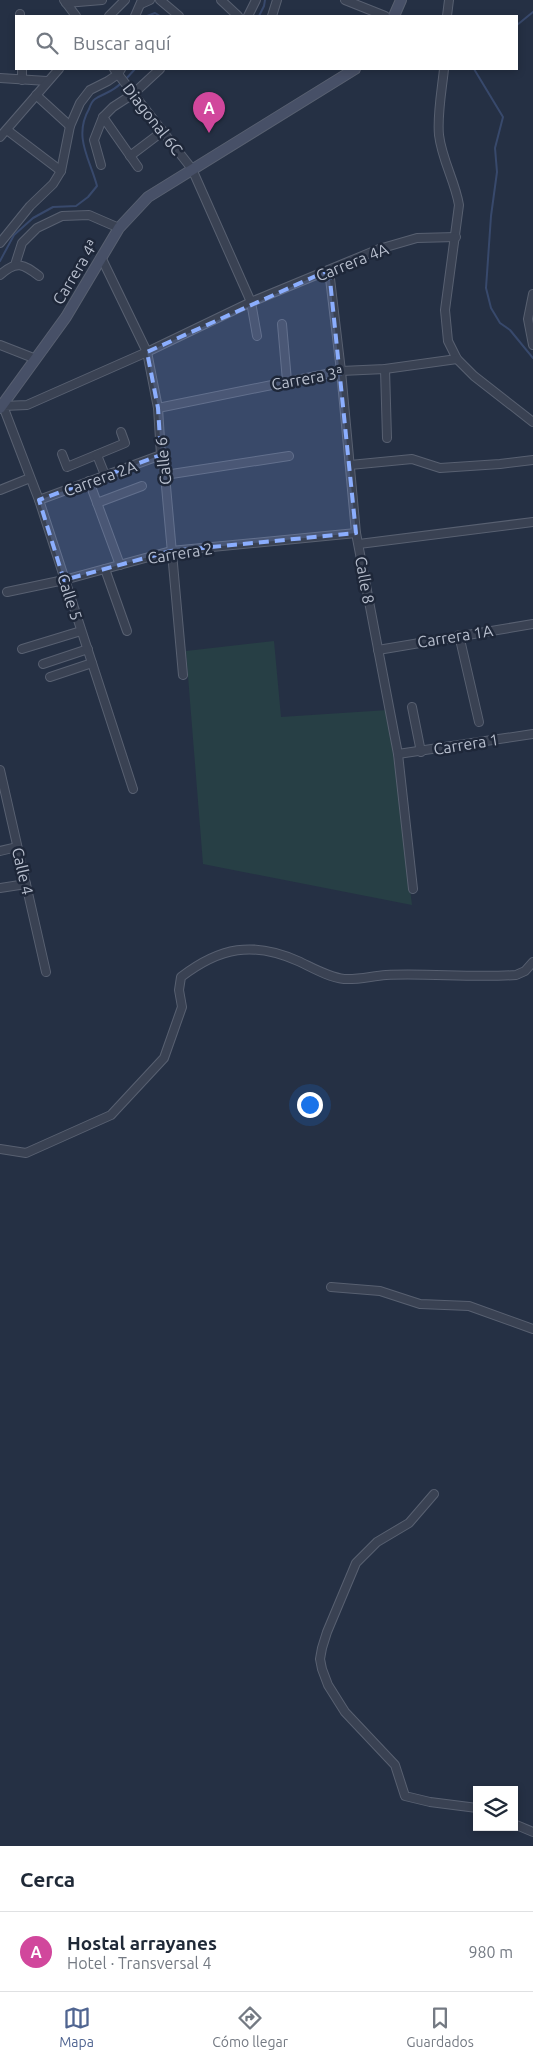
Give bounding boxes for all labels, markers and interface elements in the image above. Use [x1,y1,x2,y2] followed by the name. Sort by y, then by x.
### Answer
[15,15,518,70] search box
[33,29,61,57] icon: search
[73,32,171,54] text: Buscar aquí
[119,80,187,159] street label: Diagonal 6C
[193,92,225,133] pin: A
[49,236,101,308] street label: Carrera 4ª
[313,239,391,285] street label: Carrera 4A
[270,363,344,393] street label: Carrera 3ª
[152,436,174,486] street label: Calle 6
[61,456,140,500] street label: Carrera 2A
[146,539,214,567] street label: Carrera 2
[352,555,378,605] street label: Calle 8
[54,571,86,623] street label: Calle 5
[416,621,495,651] street label: Carrera 1A
[432,730,500,758] street label: Carrera 1
[9,846,37,896] street label: Calle 4
[297,1092,323,1118] your location
[473,1786,518,1831] map controls
[473,1786,518,1831] button: layers
[20,1867,75,1891] text: Cerca
[67,1932,217,1954] text: Hostal arrayanes
[30,1943,42,1961] text: A
[468,1943,513,1961] text: 980 m
[67,1954,211,1972] text: Hotel · Transversal 4
[59,2004,94,2050] tab: Mapa
[212,2004,288,2050] tab: Cómo llegar
[406,2004,474,2050] tab: Guardados

